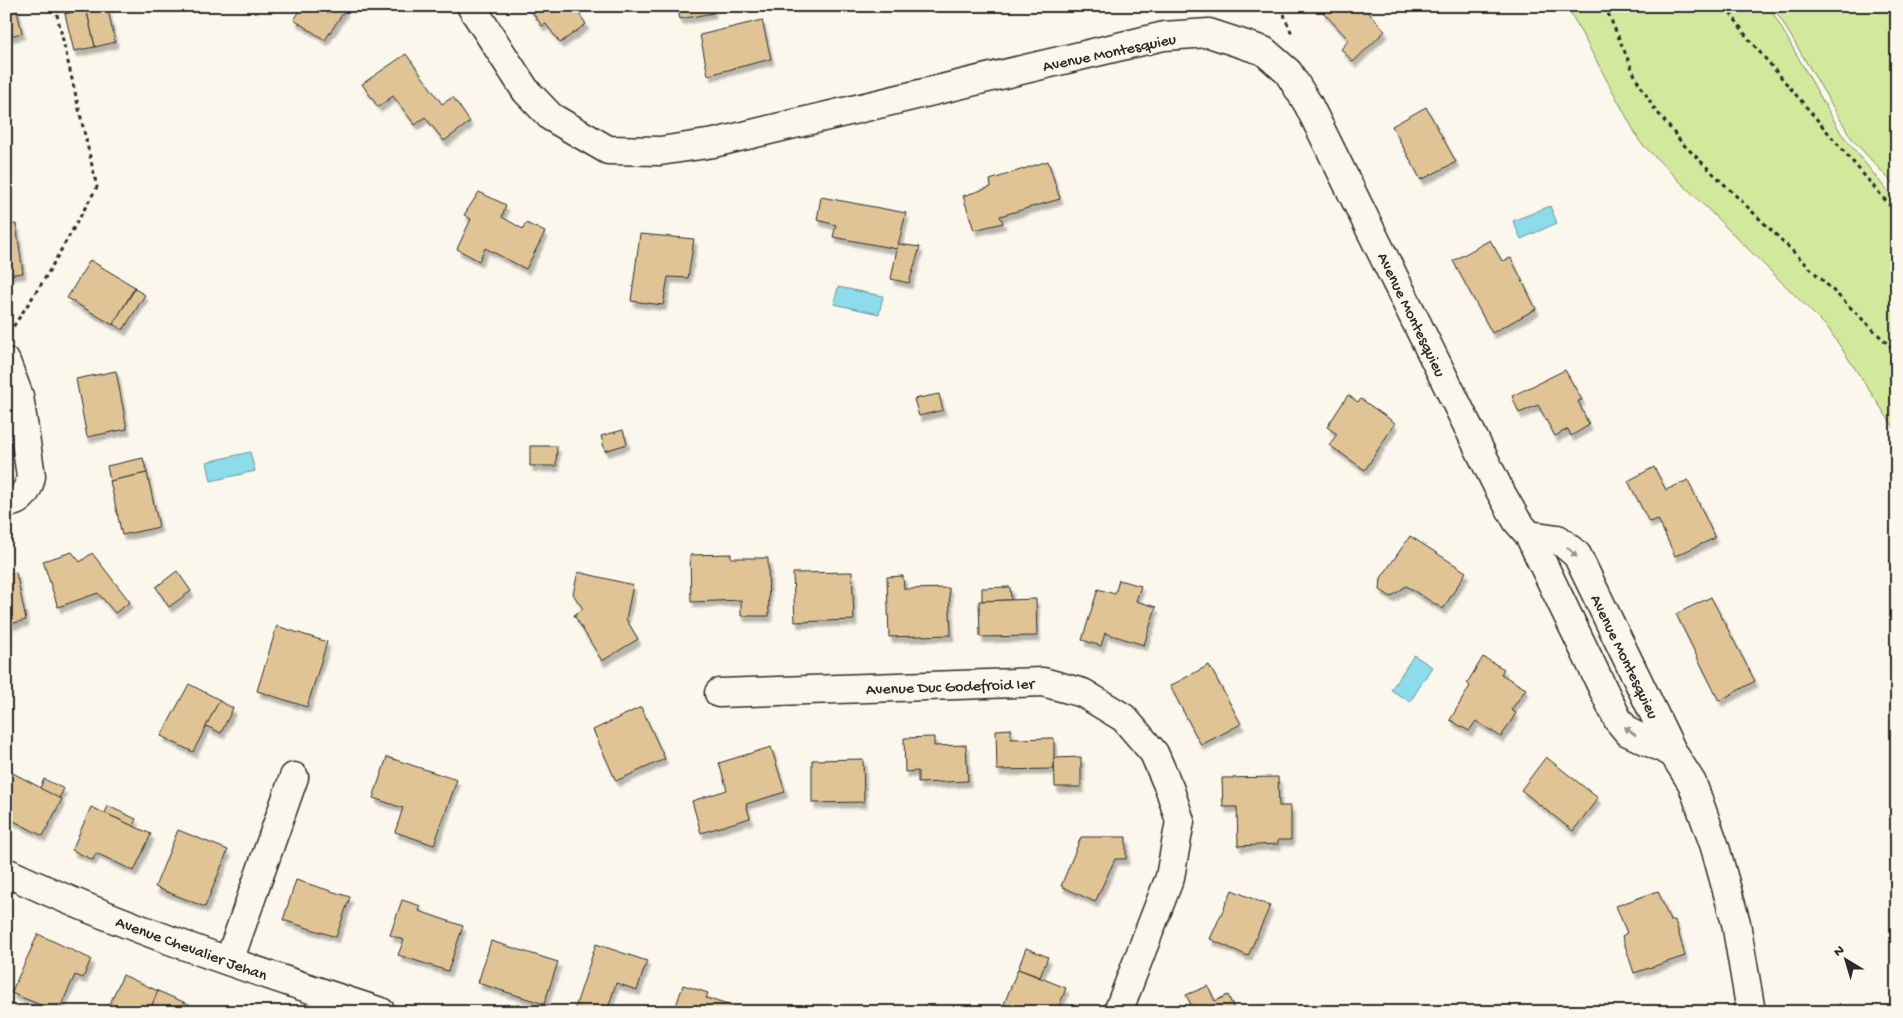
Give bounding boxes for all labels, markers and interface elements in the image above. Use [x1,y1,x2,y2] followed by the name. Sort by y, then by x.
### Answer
[1041,31,1179,78] street label: Avenue Montesquieu
[1372,250,1448,381] street label: Avenue Montesquieu
[1566,545,1578,557] one-way arrow
[1585,592,1661,723] street label: Avenue Montesquieu
[866,676,1036,701] street label: Avenue Duc Godefroid Ier
[1623,726,1637,736] one-way arrow
[112,914,270,987] street label: Avenue Chevalier Jehan
[1820,936,1870,986] north arrow
[1831,942,1848,961] text: N

